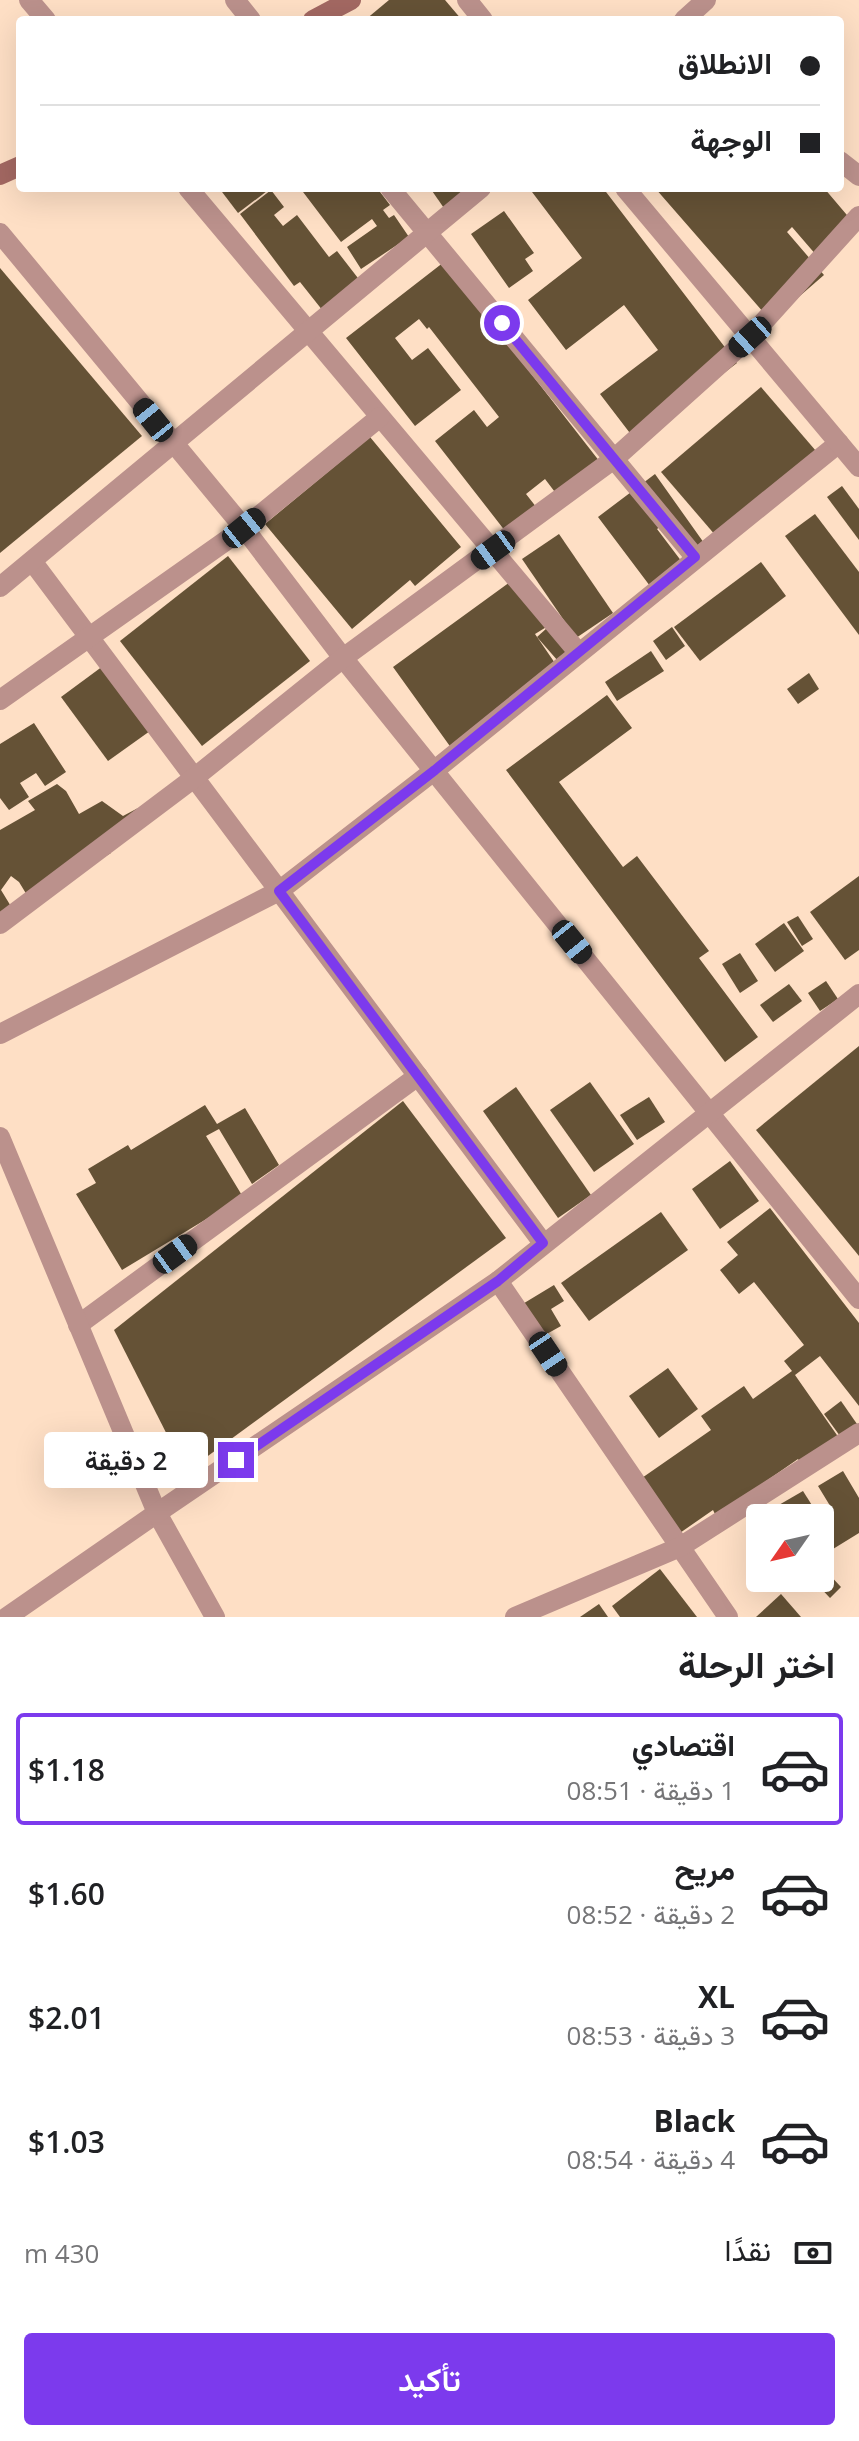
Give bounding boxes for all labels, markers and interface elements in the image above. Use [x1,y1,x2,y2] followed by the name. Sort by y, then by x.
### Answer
[678,42,772,83] text: الانطلاق
[690,119,772,160] text: الوجهة
[484,305,520,341] route start
[724,312,776,362] car
[129,394,177,446] car
[218,504,270,552] car
[467,526,519,574] car
[548,916,596,968] car
[149,1230,201,1278] car
[525,1327,571,1381] car
[44,1432,208,1488] callout: 2 دقيقة
[85,1442,167,1478] text: 2 دقيقة
[218,1442,254,1478] route end
[746,1504,834,1592] north arrow
[746,1504,834,1592] map controls
[678,1640,835,1689] text: اختر الرحلة
[632,1724,735,1765] text: اقتصادي
[759,1733,831,1805] icon: car
[28,1749,105,1790] text: $1.18
[567,1772,735,1808] text: 1 دقيقة · 08:51
[675,1848,735,1889] text: مريح
[759,1857,831,1929] icon: car
[28,1873,105,1914] text: $1.60
[567,1896,735,1932] text: 2 دقيقة · 08:52
[698,1976,735,2017] text: XL
[759,1981,831,2053] icon: car
[28,1997,105,2038] text: $2.01
[567,2017,735,2053] text: 3 دقيقة · 08:53
[654,2100,735,2141] text: Black
[759,2105,831,2177] icon: car
[28,2121,105,2162] text: $1.03
[567,2141,735,2177] text: 4 دقيقة · 08:54
[725,2229,771,2270] text: نقدًا
[791,2231,835,2275] icon: cash
[24,2235,99,2271] text: 430 m
[24,2333,835,2425] button: تأكيد

